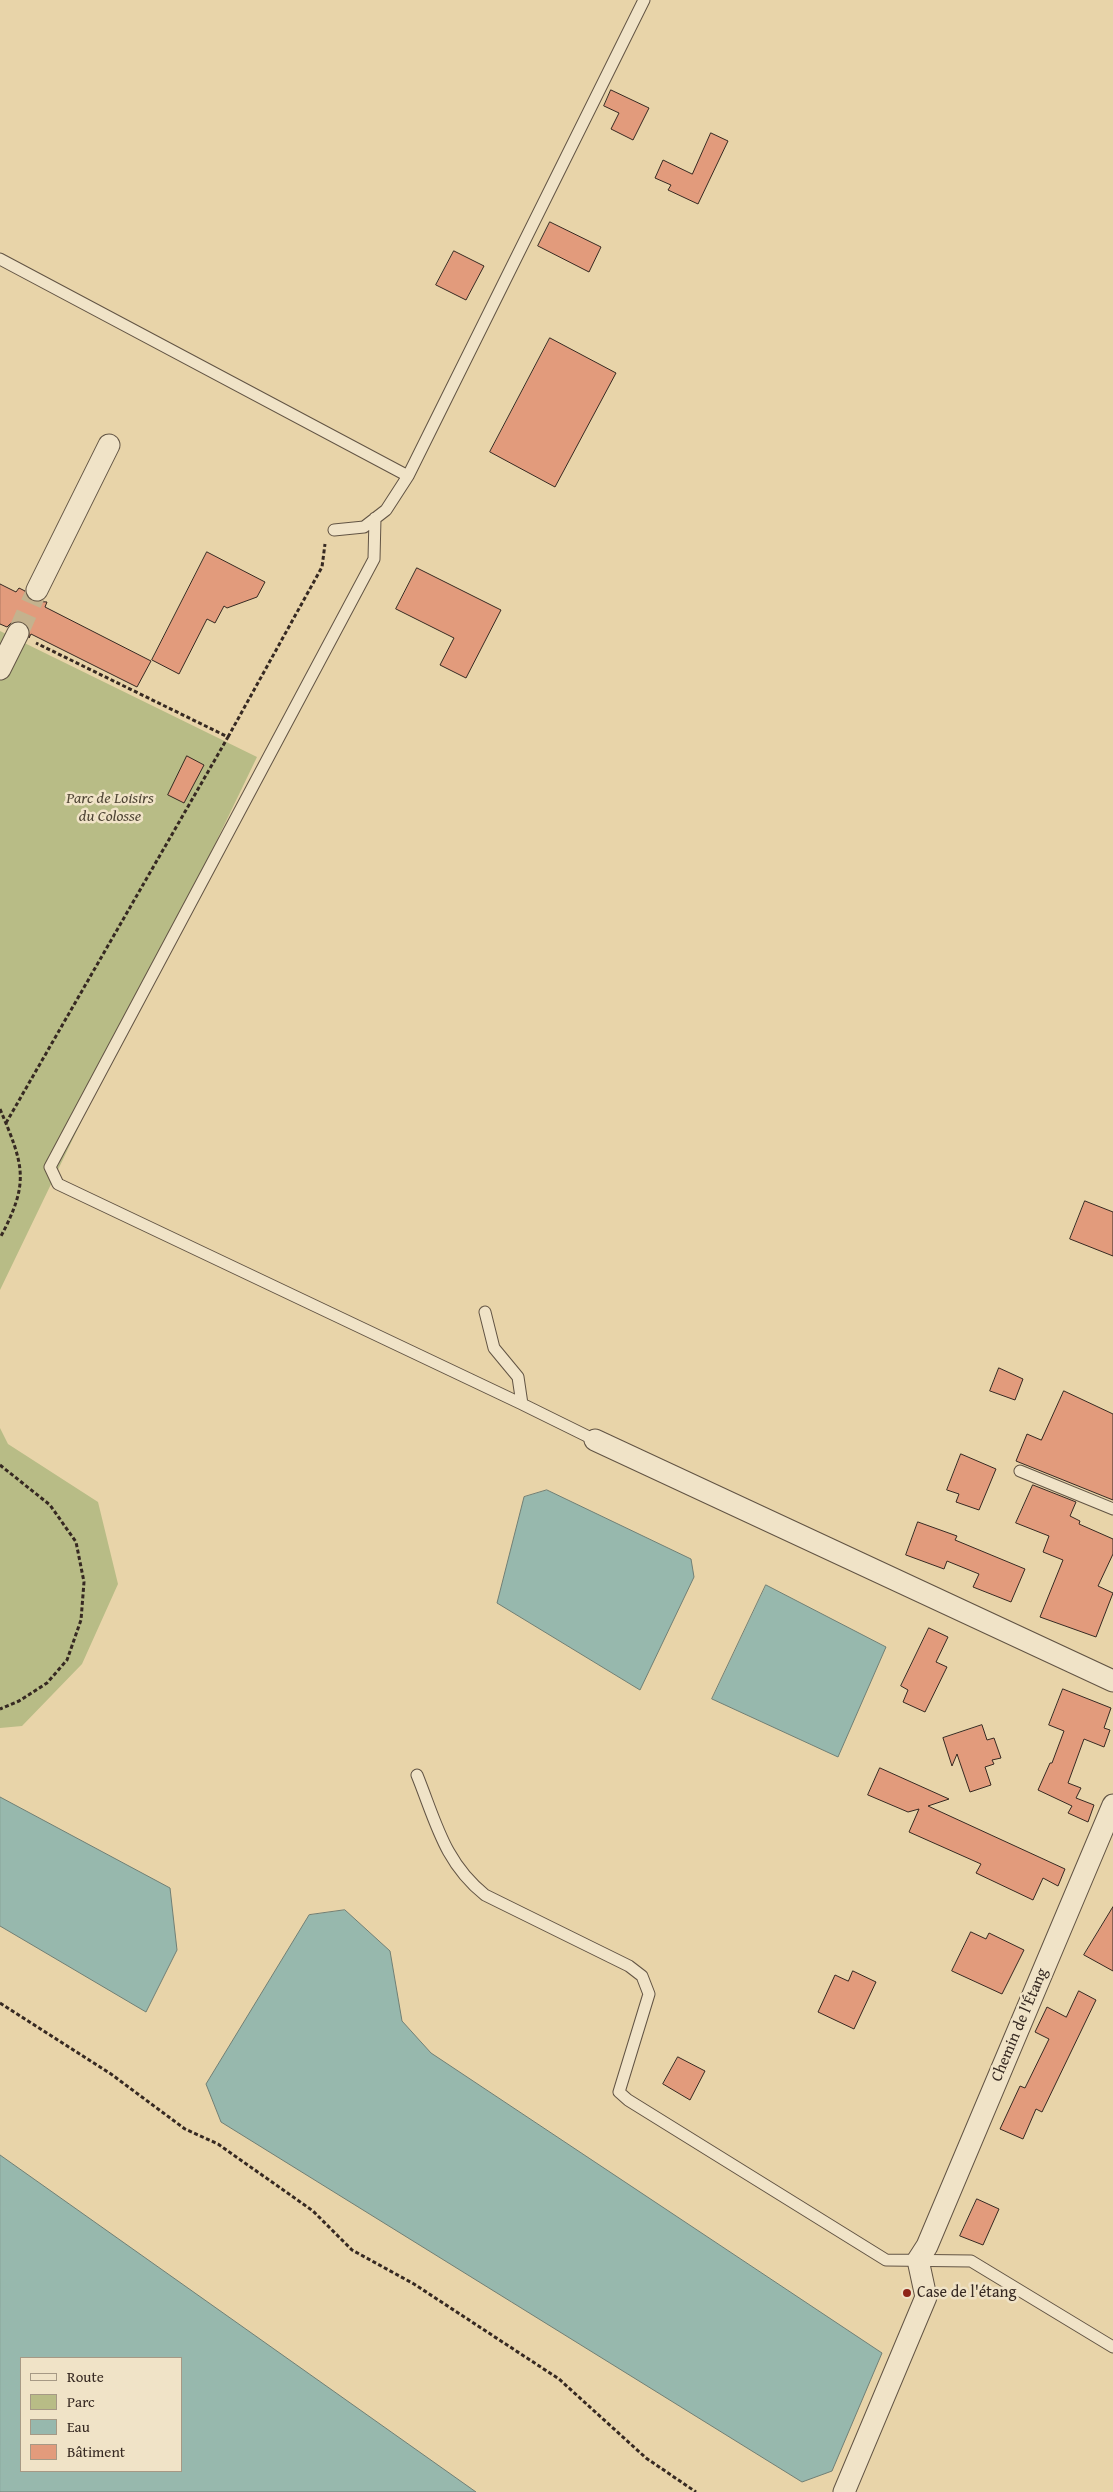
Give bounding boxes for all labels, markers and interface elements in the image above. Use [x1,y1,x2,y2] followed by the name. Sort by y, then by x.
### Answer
[66,789,154,827] park label: Parc de Loisirs du Colosse
[987,1965,1053,2085] street label: Chemin de l'Étang
[917,2283,1016,2303] place label: Case de l'étang
[901,2287,913,2299] marker: Case de l'étang
[20,2357,182,2472] legend
[67,2366,104,2387] text: Route
[67,2391,95,2412] text: Parc
[67,2416,90,2437] text: Eau
[67,2441,125,2462] text: Bâtiment

